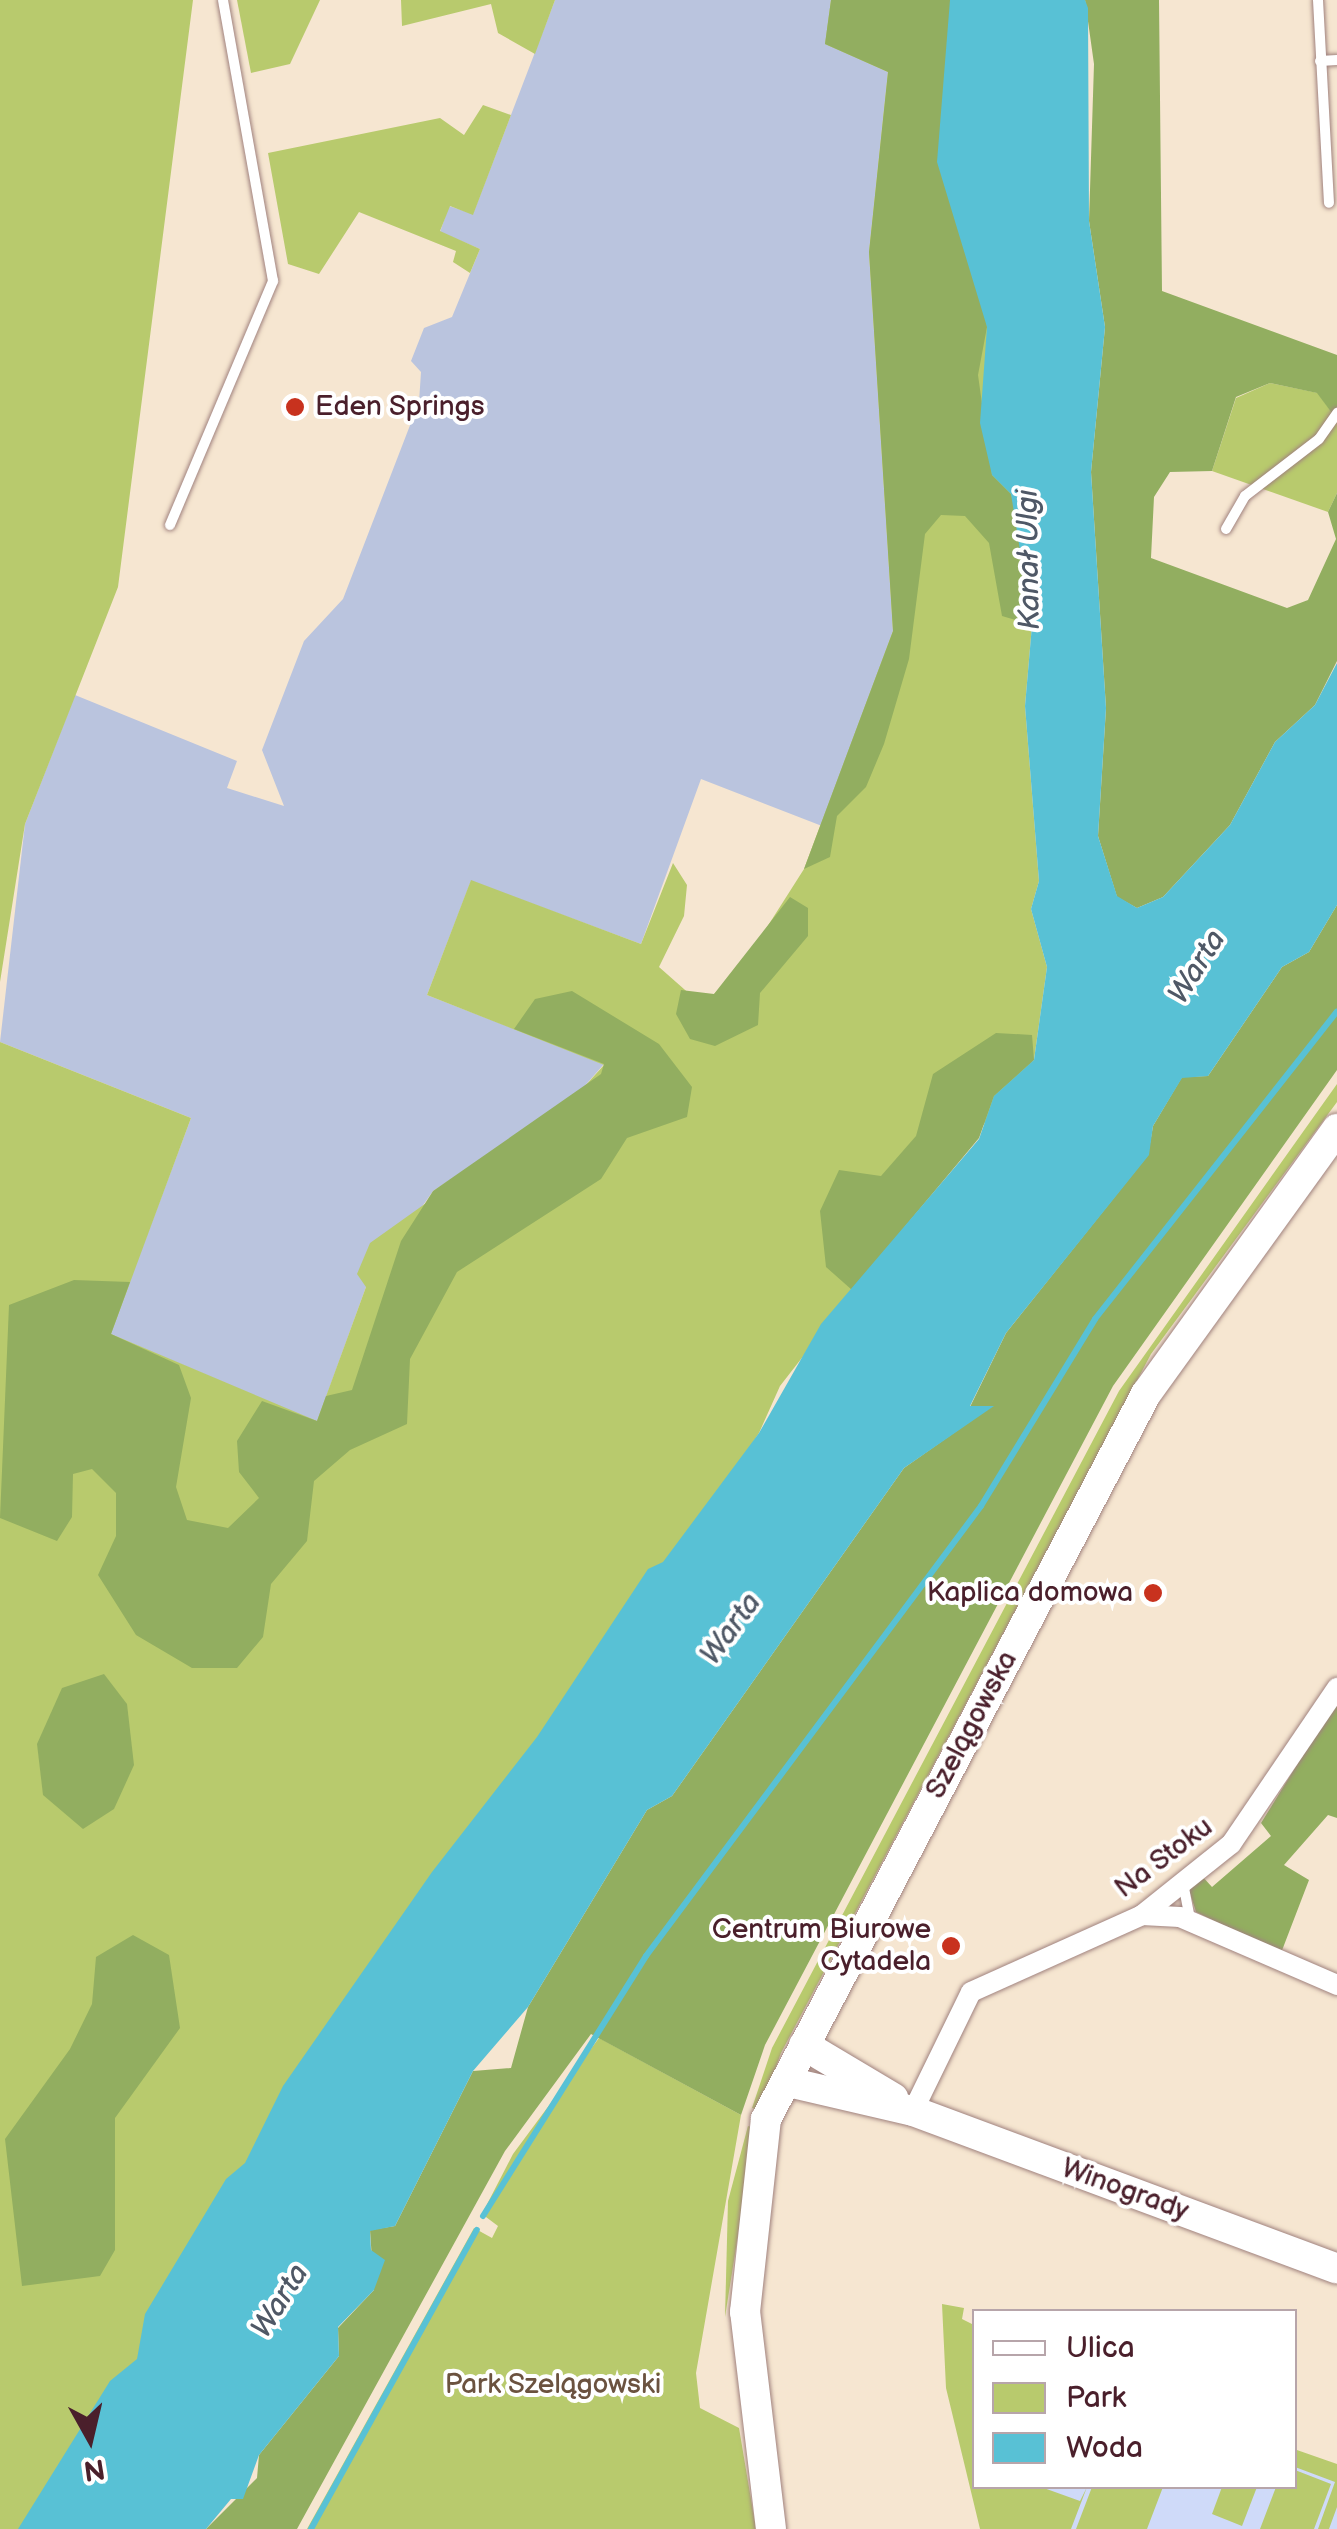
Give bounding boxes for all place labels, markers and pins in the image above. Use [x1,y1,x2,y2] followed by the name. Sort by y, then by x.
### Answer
[315,390,485,424] place label: Eden Springs
[284,396,306,418] marker: Eden Springs
[927,1576,1133,1610] place label: Kaplica domowa
[1142,1582,1164,1604] marker: Kaplica domowa
[712,1913,931,1979] place label: Centrum Biurowe Cytadela
[940,1935,962,1957] marker: Centrum Biurowe Cytadela

